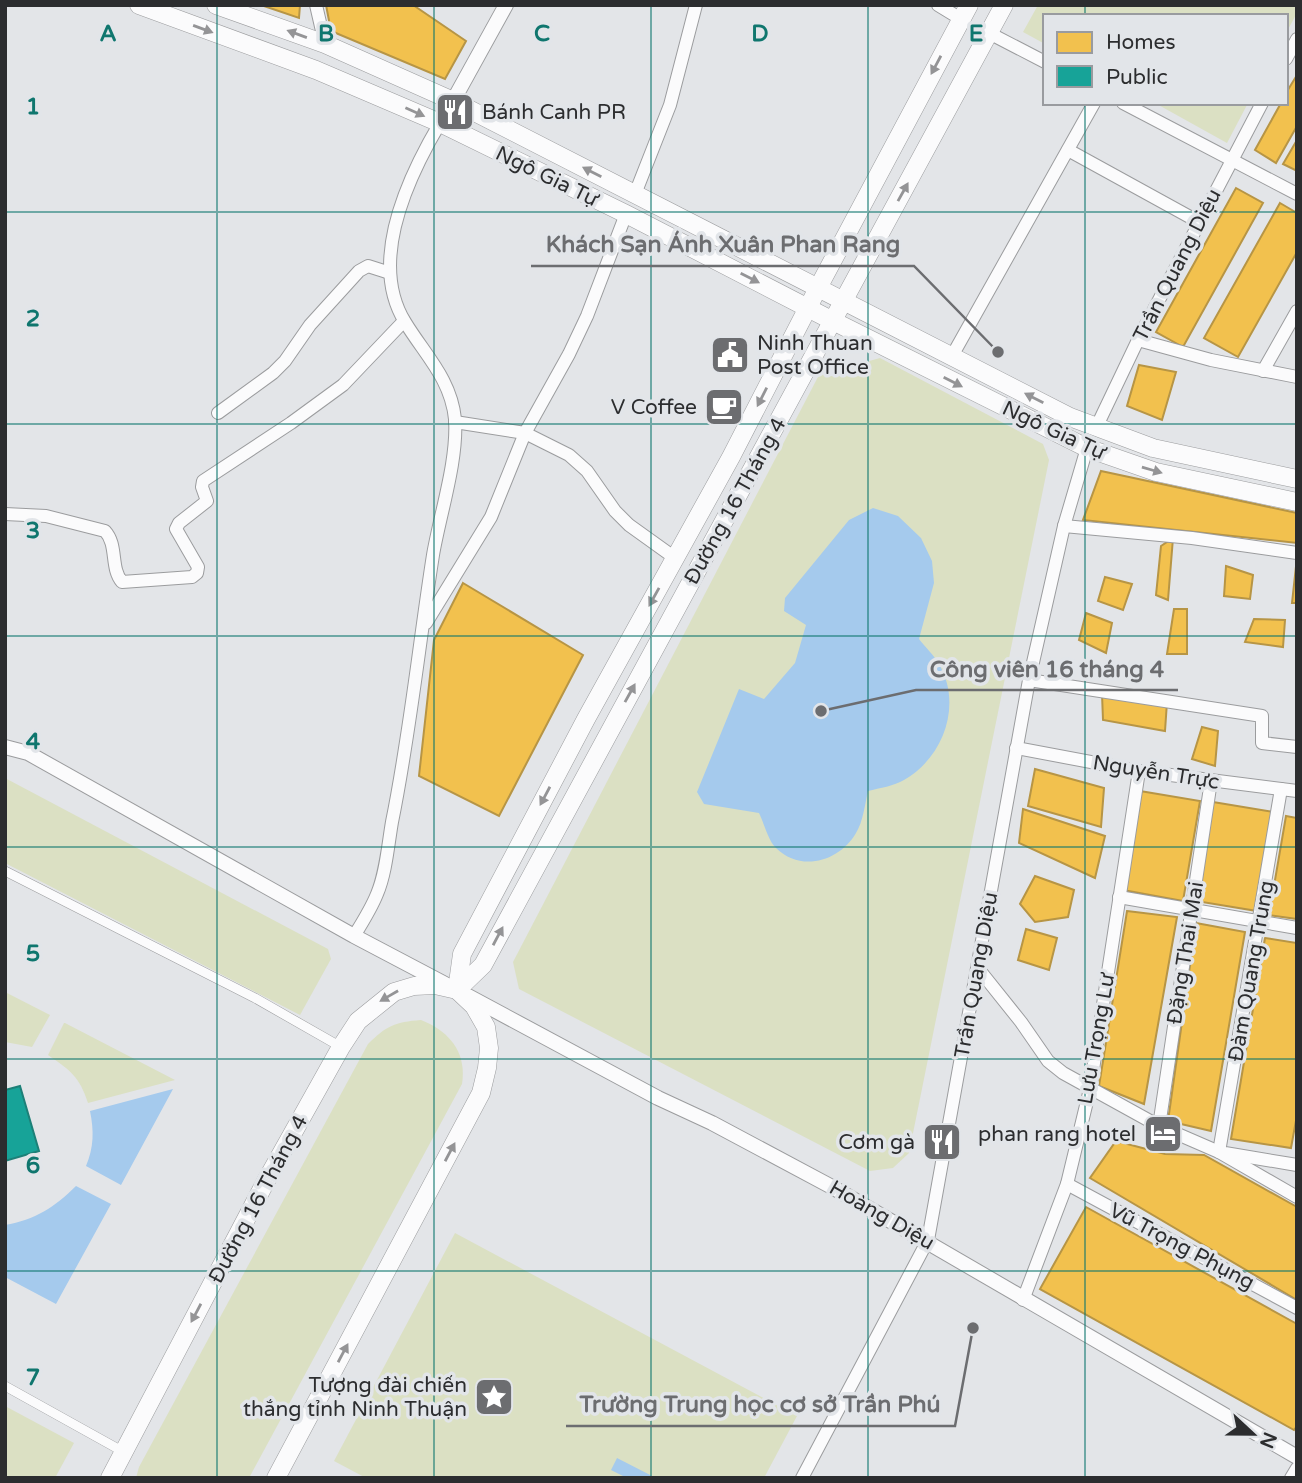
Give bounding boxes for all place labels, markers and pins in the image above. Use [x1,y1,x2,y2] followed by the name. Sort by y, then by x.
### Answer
[434,91,476,133] restaurant icon: Bánh Canh PR
[482,100,626,125] place label: Bánh Canh PR
[531,222,914,266] callout: Khách Sạn Ánh Xuân Phan Rang
[757,331,873,380] place label: Ninh Thuan Post Office
[709,334,751,376] public building icon: Ninh Thuan Post Office
[703,386,745,428] cafe icon: V Coffee
[611,395,697,420] place label: V Coffee
[916,646,1178,690] callout: Công viên 16 tháng 4
[1142,1113,1184,1155] hotel icon: phan rang hotel
[921,1121,963,1163] restaurant icon: Cơm gà
[978,1122,1136,1147] place label: phan rang hotel
[838,1130,915,1155] place label: Cơm gà
[243,1373,467,1422] place label: Tượng đài chiến thắng tỉnh Ninh Thuận
[473,1376,515,1418] place icon: Tượng đài chiến thắng tỉnh Ninh Thuận
[566,1382,955,1426] callout: Trường Trung học cơ sở Trần Phú

